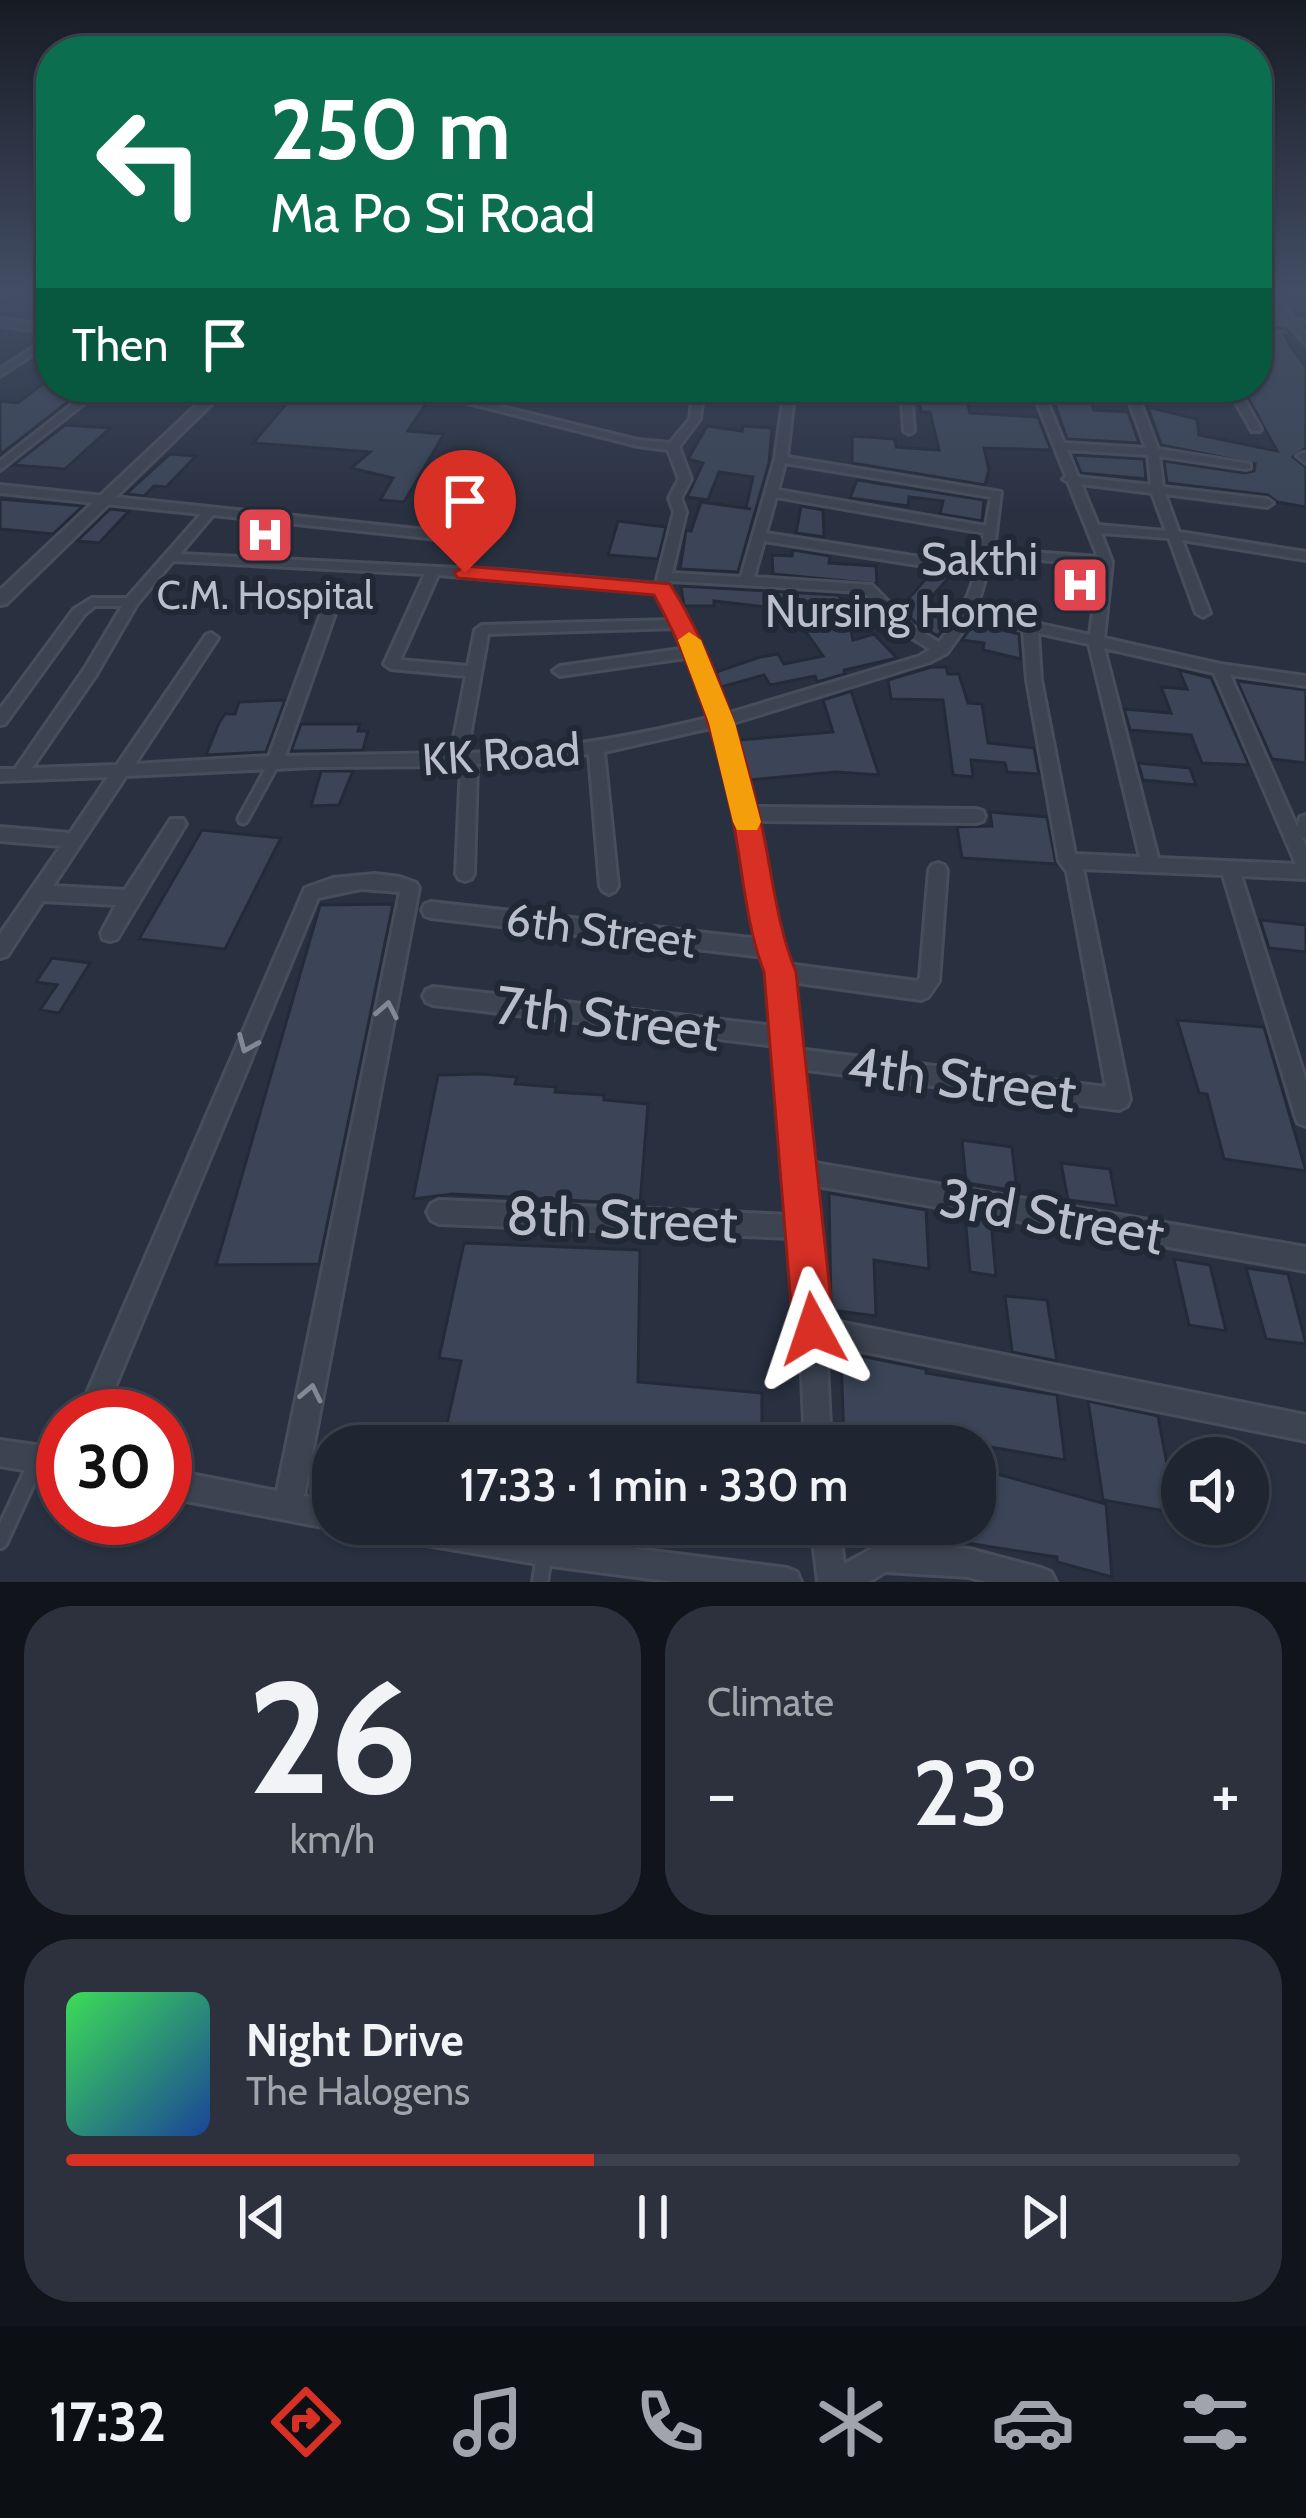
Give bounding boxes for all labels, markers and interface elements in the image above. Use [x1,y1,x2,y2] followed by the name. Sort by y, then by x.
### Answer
[270,78,511,180] text: 250 m
[72,84,228,240] icon: left
[270,180,596,246] text: Ma Po Si Road
[192,312,258,378] icon: arrive
[72,318,168,372] text: Then
[414,450,516,573] pin
[432,468,498,534] icon: arrive
[234,504,296,566] hospital icon: C.M. Hospital
[765,532,1038,638] place label: Sakthi Nursing Home
[1049,554,1111,616] hospital icon: Sakthi Nursing Home
[157,571,373,619] place label: C.M. Hospital
[420,722,582,786] street label: KK Road
[503,892,699,968] street label: 6th Street
[492,972,724,1064] street label: 7th Street
[373,1000,399,1020] one-way arrow
[238,1031,262,1053] one-way arrow
[844,1032,1080,1126] street label: 4th Street
[935,1164,1169,1268] street label: 3rd Street
[505,1182,739,1256] street label: 8th Street
[750,1266,876,1392] position arrow
[297,1383,323,1403] one-way arrow
[36,1389,192,1545] speed limit sign: 30
[1161,1437,1269,1545] map controls
[1161,1437,1269,1545] button: sound
[460,1458,848,1512] text: 17:33 · 1 min · 330 m
[247,1642,418,1832] text: 26
[707,1678,834,1726] text: Climate
[912,1738,1035,1848] text: 23°
[707,1753,736,1834] text: −
[1211,1753,1240,1834] text: +
[290,1815,375,1863] text: km/h
[246,2013,464,2067] text: Night Drive
[246,2067,470,2115] text: The Halogens
[229,2184,295,2250] icon: previous
[620,2184,686,2250] icon: pause
[1011,2184,1077,2250] icon: next
[264,2380,348,2464] icon: directions
[446,2380,530,2464] icon: music
[628,2380,712,2464] icon: phone
[809,2380,893,2464] icon: climate
[991,2380,1075,2464] icon: car
[1173,2380,1257,2464] icon: filters
[49,2389,166,2455] text: 17:32

